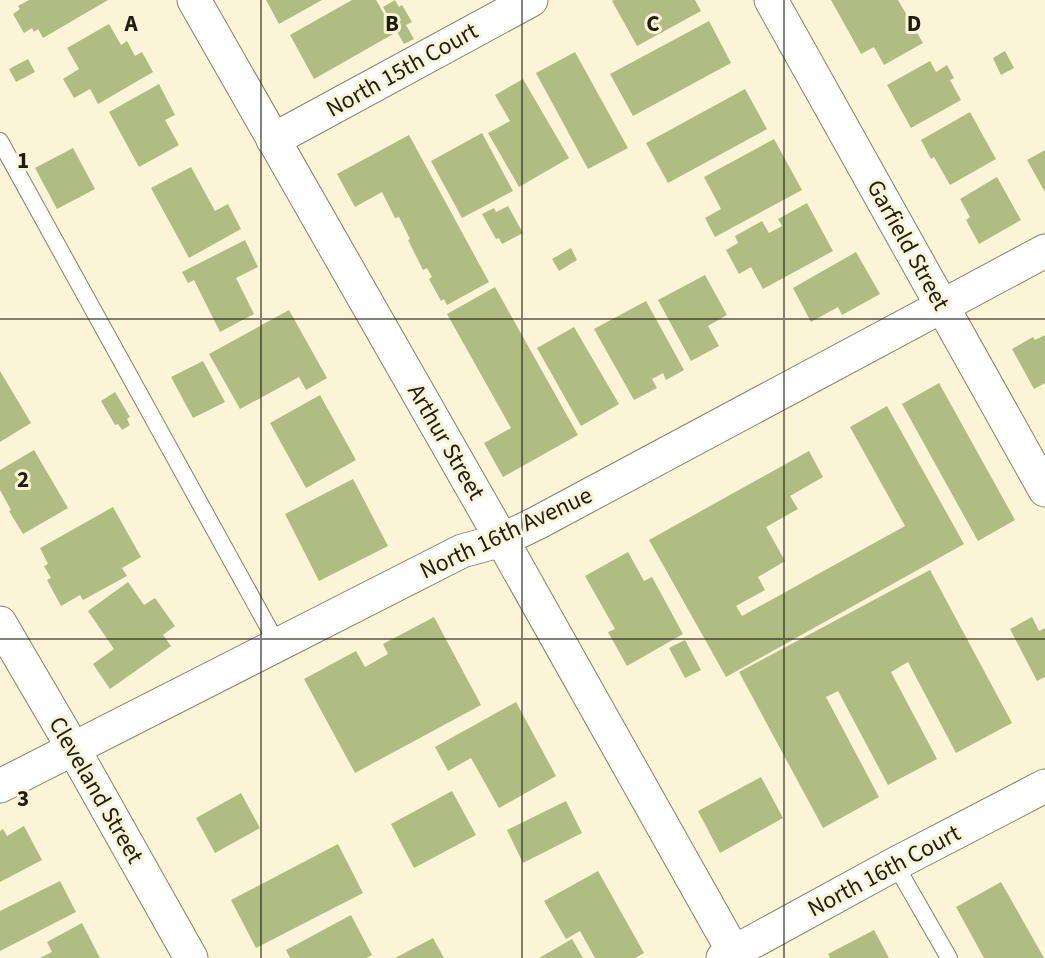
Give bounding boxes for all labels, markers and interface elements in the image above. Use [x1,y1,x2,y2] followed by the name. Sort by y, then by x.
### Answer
[123,7,138,40] text: A
[385,7,399,40] text: B
[646,7,660,40] text: C
[907,7,921,40] text: D
[320,14,484,126] street label: North 15th Court
[17,144,29,177] text: 1
[858,173,958,317] street label: Garfield Street
[399,377,493,507] street label: Arthur Street
[17,463,29,496] text: 2
[414,478,598,588] street label: North 16th Avenue
[40,710,152,870] street label: Cleveland Street
[17,782,29,815] text: 3
[801,816,967,926] street label: North 16th Court

